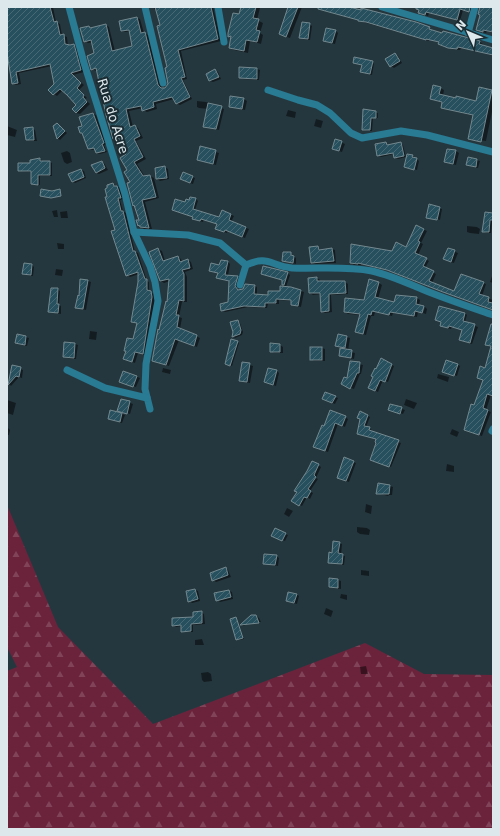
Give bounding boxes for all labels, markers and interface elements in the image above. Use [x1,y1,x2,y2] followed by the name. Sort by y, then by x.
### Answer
[448,12,488,52] north arrow
[453,18,469,33] text: N
[94,77,132,155] street label: Rua do Acre

